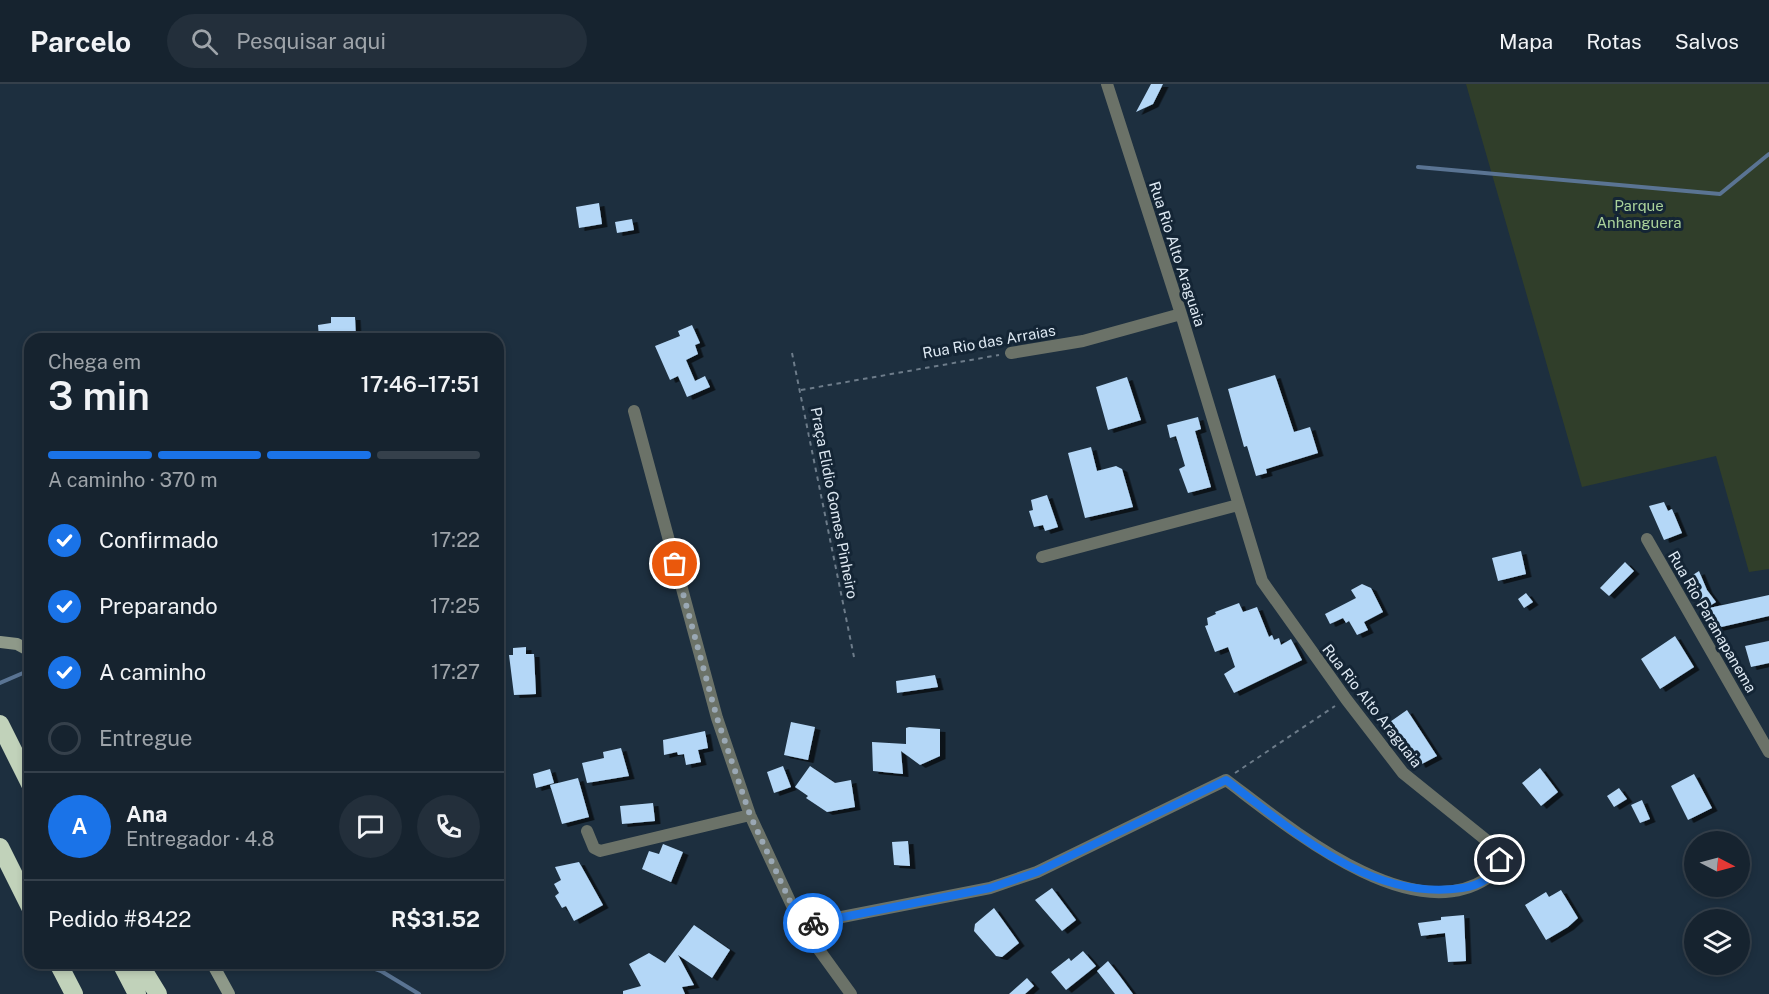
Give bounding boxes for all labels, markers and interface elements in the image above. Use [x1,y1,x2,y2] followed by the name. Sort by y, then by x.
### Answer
[167,14,587,68] search box
[30,25,131,58] text: Parcelo
[188,25,221,58] icon: search
[236,28,386,54] text: Pesquisar aqui
[1499,29,1553,54] text: Mapa
[1586,29,1642,54] text: Rotas
[1675,29,1739,54] text: Salvos
[1146,179,1209,328] street label: Rua Rio Alto Araguaia
[1596,197,1682,231] park label: Parque Anhanguera
[921,321,1057,362] street label: Rua Rio das Arraias
[48,350,141,374] text: Chega em
[361,371,480,397] text: 17:46–17:51
[48,373,150,419] text: 3 min
[808,406,861,600] street label: Praça Elidio Gomes Pinheiro
[48,468,218,492] text: A caminho · 370 m
[48,524,81,557] icon: check
[99,527,218,553] text: Confirmado
[431,528,480,552] text: 17:22
[649,538,700,589] pin
[658,547,691,580] icon: bag
[1665,548,1760,695] street label: Rua Rio Paranapanema
[48,590,81,623] icon: check
[99,593,218,619] text: Preparando
[430,594,480,618] text: 17:25
[1319,641,1426,771] street label: Rua Rio Alto Araguaia
[48,656,81,689] icon: check
[99,659,206,685] text: A caminho
[431,660,480,684] text: 17:27
[99,725,193,751] text: Entregue
[339,795,402,858] button: chat
[417,795,480,858] button: phone
[126,801,167,827] text: Ana
[72,813,87,839] text: A
[126,827,274,851] text: Entregador · 4.8
[1684,831,1750,897] north arrow
[1684,831,1750,975] map controls
[1474,834,1525,885] pin
[1483,843,1516,876] icon: home
[783,893,843,953] courier
[48,906,191,932] text: Pedido #8422
[391,906,480,932] text: R$31.52
[797,907,830,940] icon: bike
[1684,909,1750,975] button: layers

